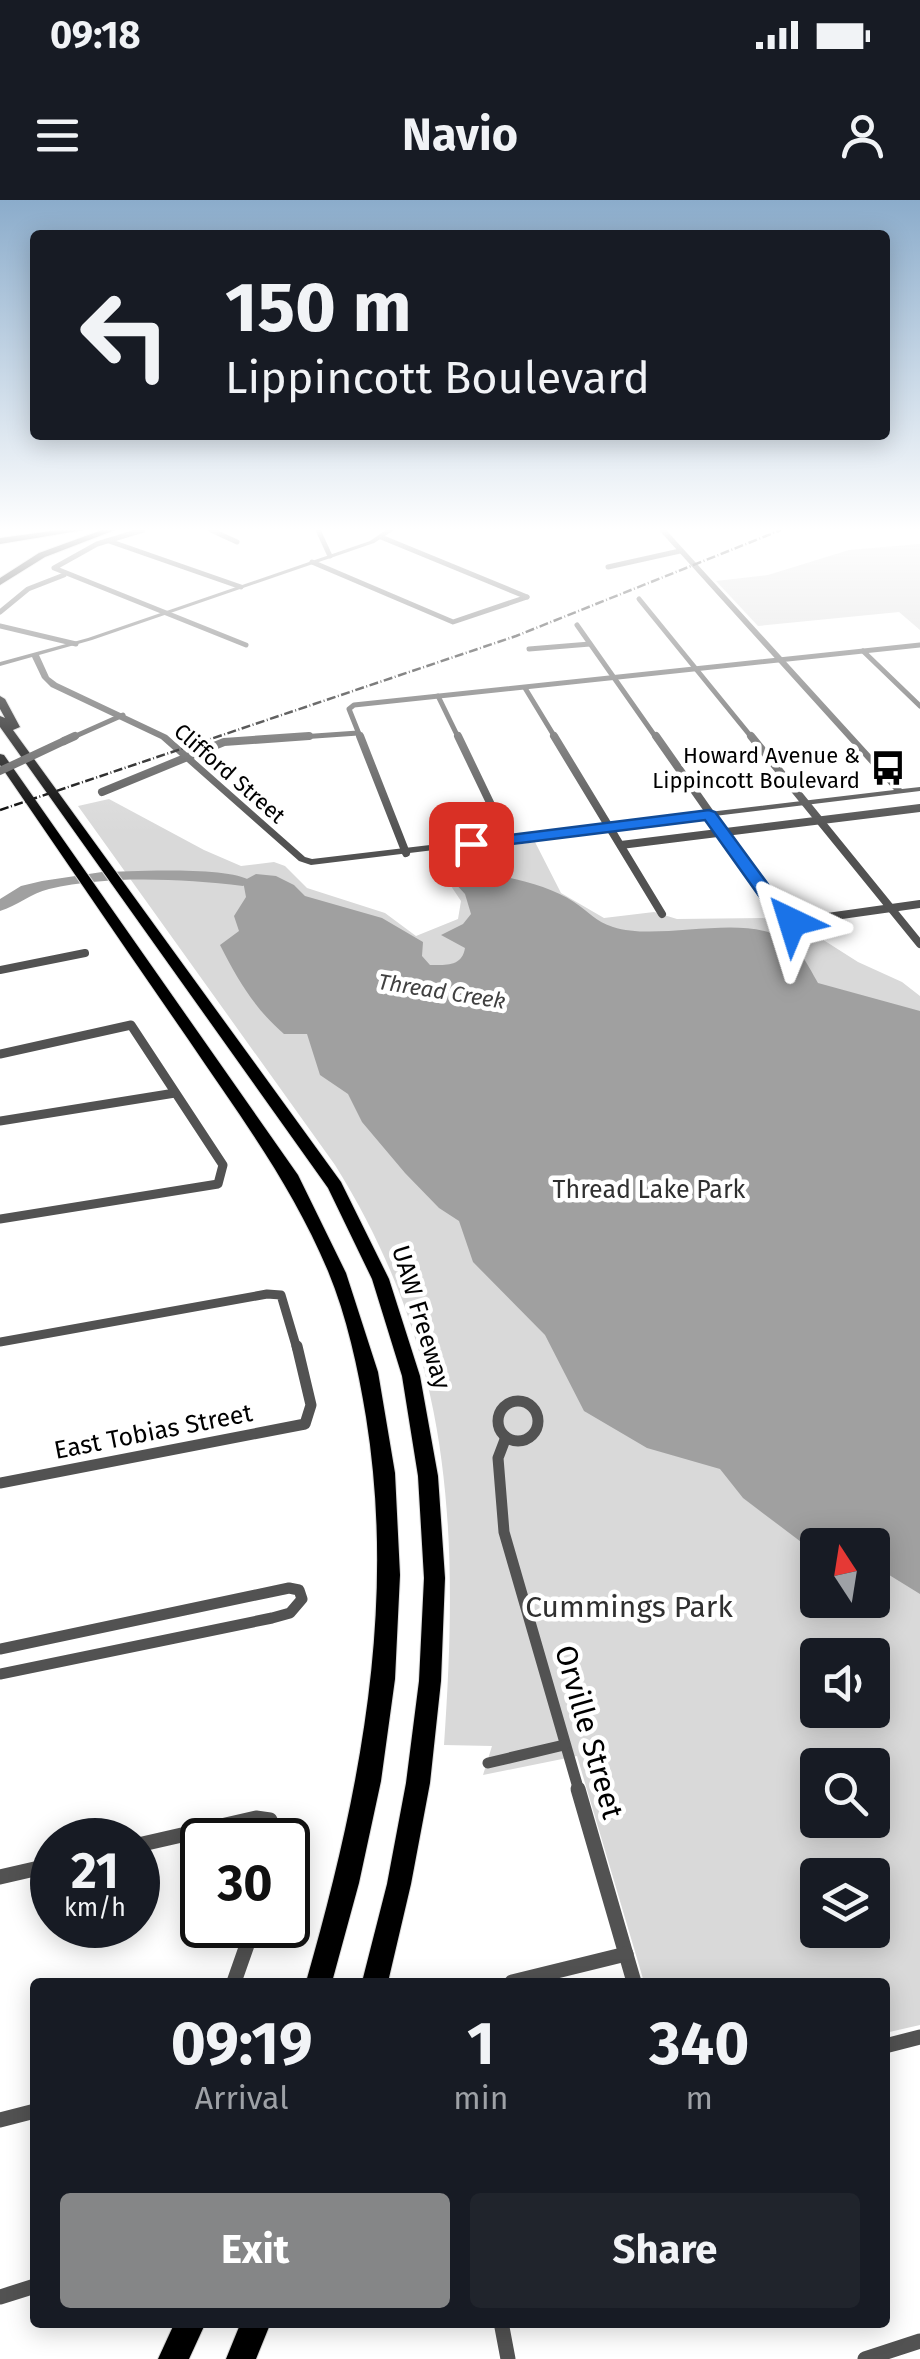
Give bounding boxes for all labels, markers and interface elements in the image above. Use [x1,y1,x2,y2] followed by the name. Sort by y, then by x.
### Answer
[50,12,141,58] text: 09:18
[30,108,85,163] icon: menu
[402,108,518,162] text: Navio
[835,108,890,163] icon: person
[225,266,412,350] text: 150 m
[60,270,190,400] icon: left
[225,351,650,405] text: Lippincott Boulevard
[169,718,291,829] street label: Clifford Street
[652,742,860,794] place label: Howard Avenue & Lippincott Boulevard
[869,749,907,787] bus stop icon: Howard Avenue & Lippincott Boulevard
[429,802,514,887] pin
[444,817,499,872] icon: arrive
[740,870,844,974] position arrow
[376,968,507,1015] water label: Thread Creek
[553,1175,746,1205] park label: Thread Lake Park
[385,1242,457,1393] street label: UAW Freeway
[52,1398,256,1466] street label: East Tobias Street
[800,1528,890,1618] north arrow
[800,1528,890,1948] map controls
[525,1589,733,1625] park label: Cummings Park
[800,1638,890,1728] button: sound
[547,1641,631,1823] street label: Orville Street
[800,1748,890,1838] button: search
[180,1818,310,1948] speed limit sign: 30
[71,1841,119,1901] text: 21
[800,1858,890,1948] button: layers
[64,1893,126,1923] text: km/h
[171,2008,313,2080] text: 09:19
[467,2008,495,2080] text: 1
[649,2008,749,2080] text: 340
[195,2079,289,2117] text: Arrival
[453,2079,508,2117] text: min
[686,2079,713,2117] text: m
[60,2193,450,2308] button: Exit
[470,2193,860,2308] button: Share

